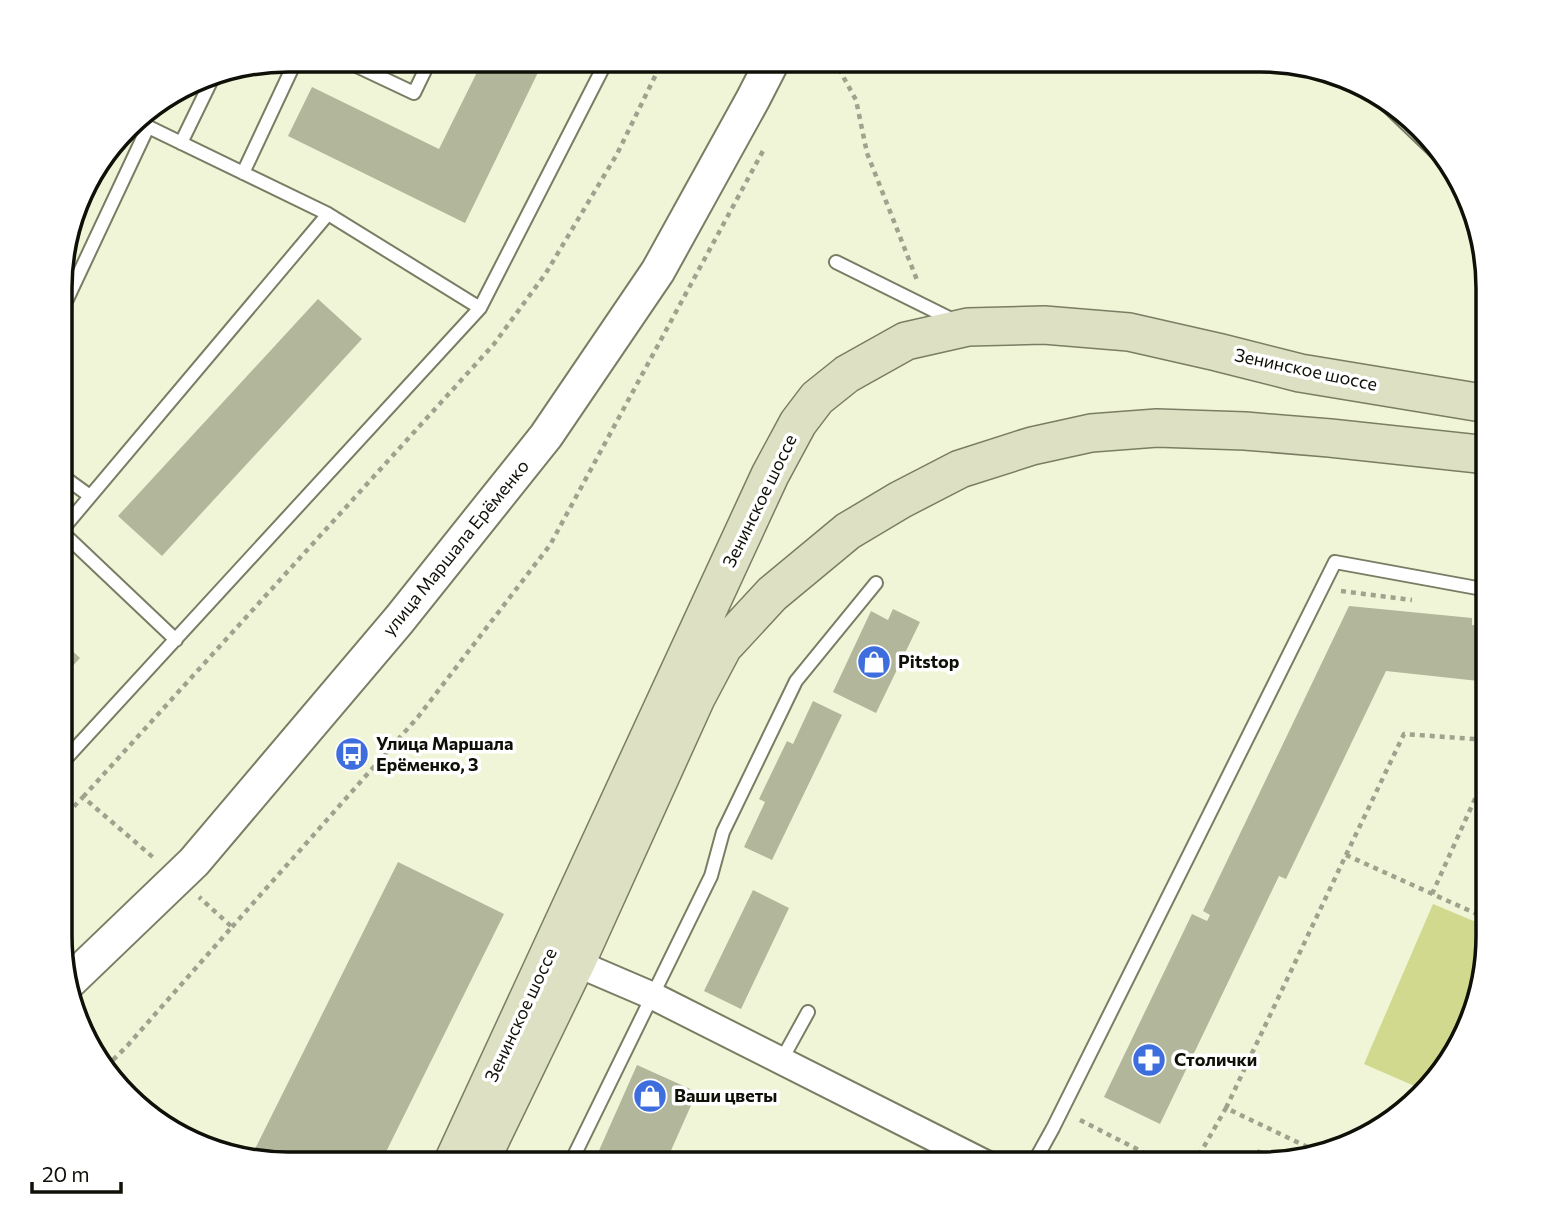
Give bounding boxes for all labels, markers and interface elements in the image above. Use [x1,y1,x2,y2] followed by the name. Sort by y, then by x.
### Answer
[1233,343,1380,395] street label: Зенинское шоссе
[717,430,801,571] street label: Зенинское шоссе
[377,455,533,640] street label: улица Маршала Ерёменко
[855,643,893,681] shop icon: Pitstop
[898,650,960,672] place label: Pitstop
[376,732,513,775] place label: Улица Маршала Ерёменко, 3
[333,735,371,773] bus stop icon: Улица Маршала Ерёменко, 3
[479,944,561,1085] street label: Зенинское шоссе
[1130,1041,1168,1079] pharmacy icon: Столички
[1174,1048,1257,1070] place label: Столички
[631,1077,669,1115] shop icon: Ваши цветы
[674,1084,777,1106] place label: Ваши цветы
[32,1150,121,1194] scale bar
[42,1161,90,1186] text: 20 m

